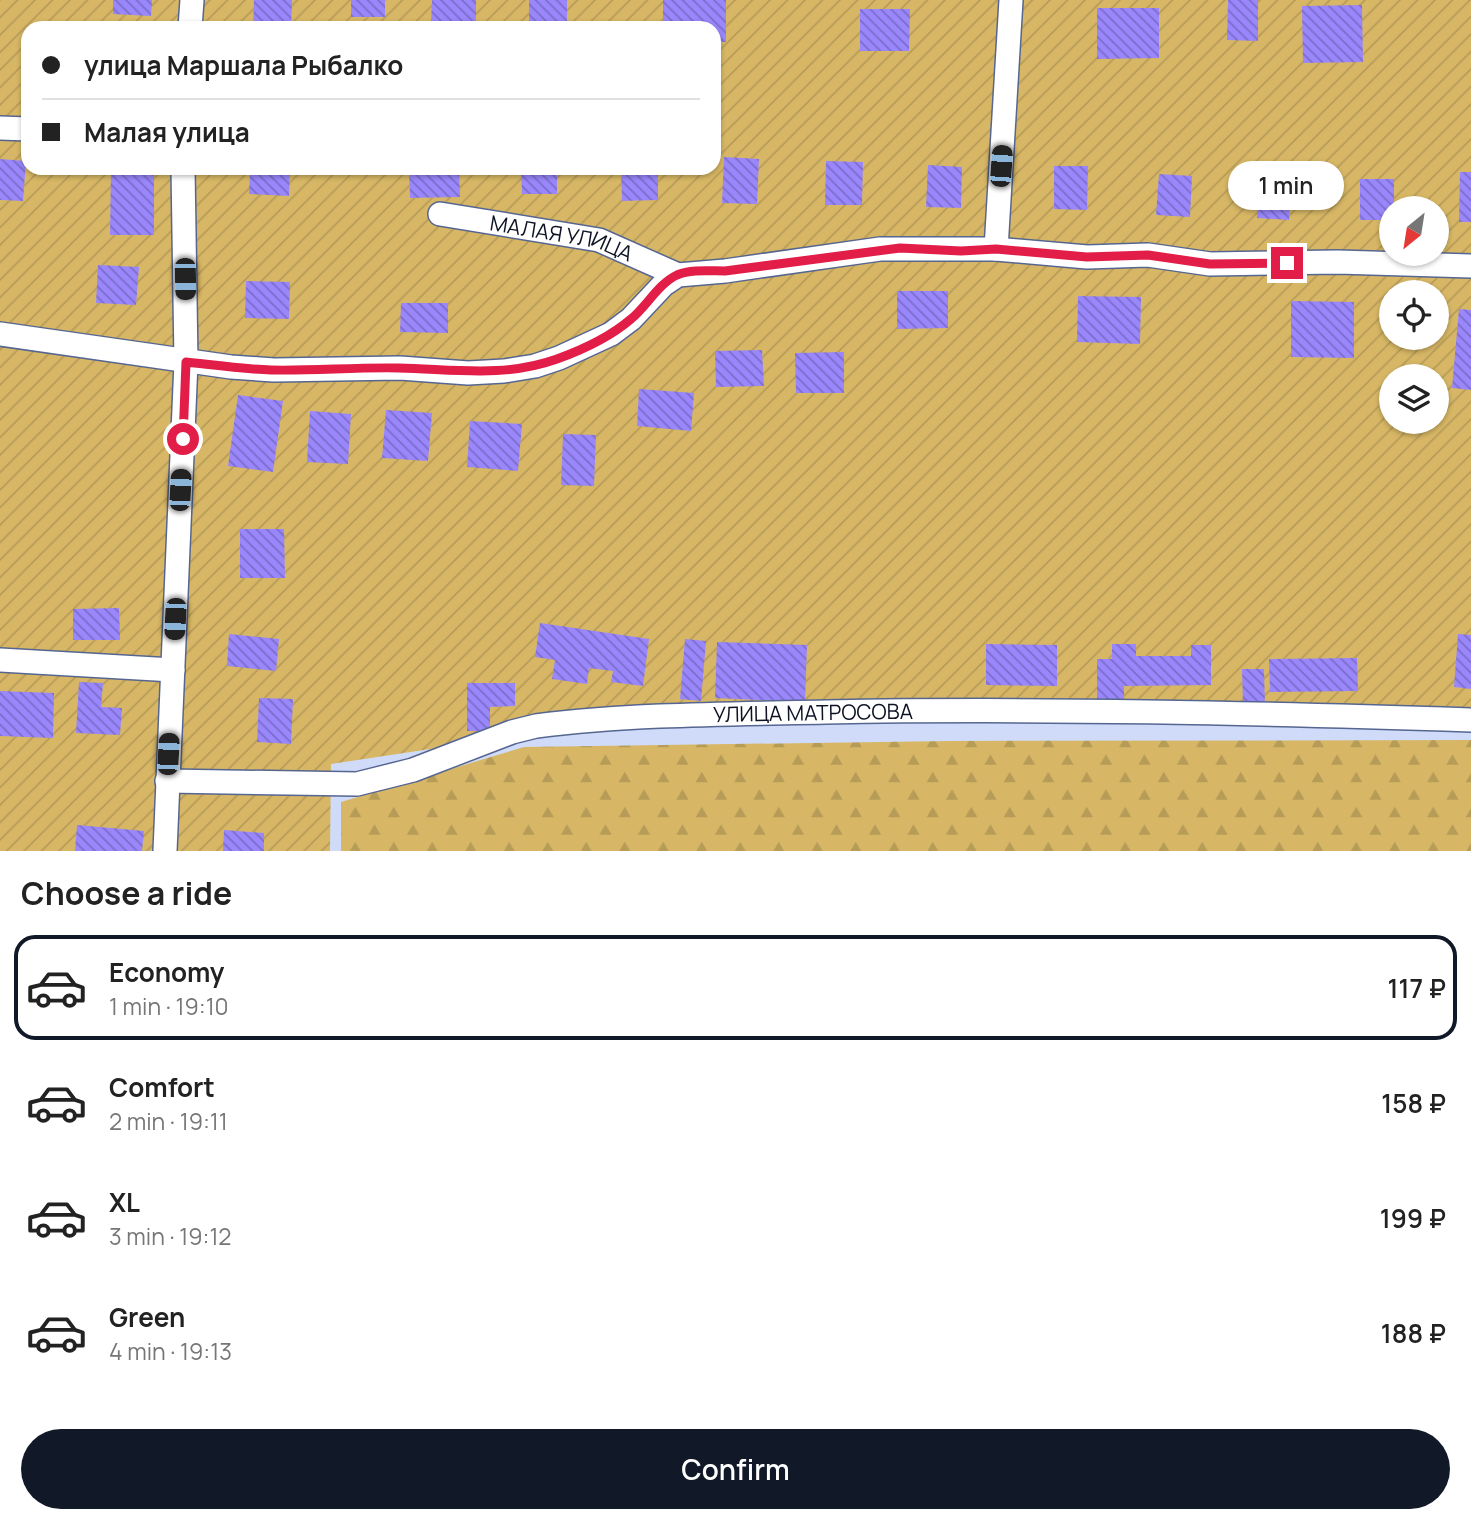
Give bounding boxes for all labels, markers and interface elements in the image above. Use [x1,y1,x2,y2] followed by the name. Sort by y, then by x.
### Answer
[84,47,403,83] text: улица Маршала Рыбалко
[84,114,250,150] text: Малая улица
[990,144,1013,188] car
[1229,162,1345,210] callout: 1 min
[1259,169,1313,201] text: 1 min
[1379,196,1449,266] north arrow
[1379,196,1449,434] map controls
[488,208,638,267] street label: МАЛАЯ УЛИЦА
[1271,247,1303,279] route end
[175,258,196,300] car
[1379,280,1449,350] button: locate
[1379,364,1449,434] button: layers
[167,423,199,455] route start
[169,468,192,512] car
[164,597,187,641] car
[713,697,913,728] street label: УЛИЦА МАТРОСОВА
[157,732,180,776] car
[21,871,232,915] text: Choose a ride
[109,954,224,990] text: Economy
[25,956,88,1019] icon: car
[1388,970,1446,1006] text: 117 ₽
[109,990,229,1022] text: 1 min · 19:10
[109,1069,215,1105] text: Comfort
[25,1071,88,1134] icon: car
[1381,1085,1446,1121] text: 158 ₽
[109,1105,228,1137] text: 2 min · 19:11
[109,1184,140,1220] text: XL
[25,1186,88,1249] icon: car
[1380,1200,1446,1236] text: 199 ₽
[109,1220,231,1252] text: 3 min · 19:12
[109,1299,185,1335] text: Green
[25,1301,88,1364] icon: car
[1381,1315,1446,1351] text: 188 ₽
[109,1335,232,1367] text: 4 min · 19:13
[21,1429,1450,1509] button: Confirm

